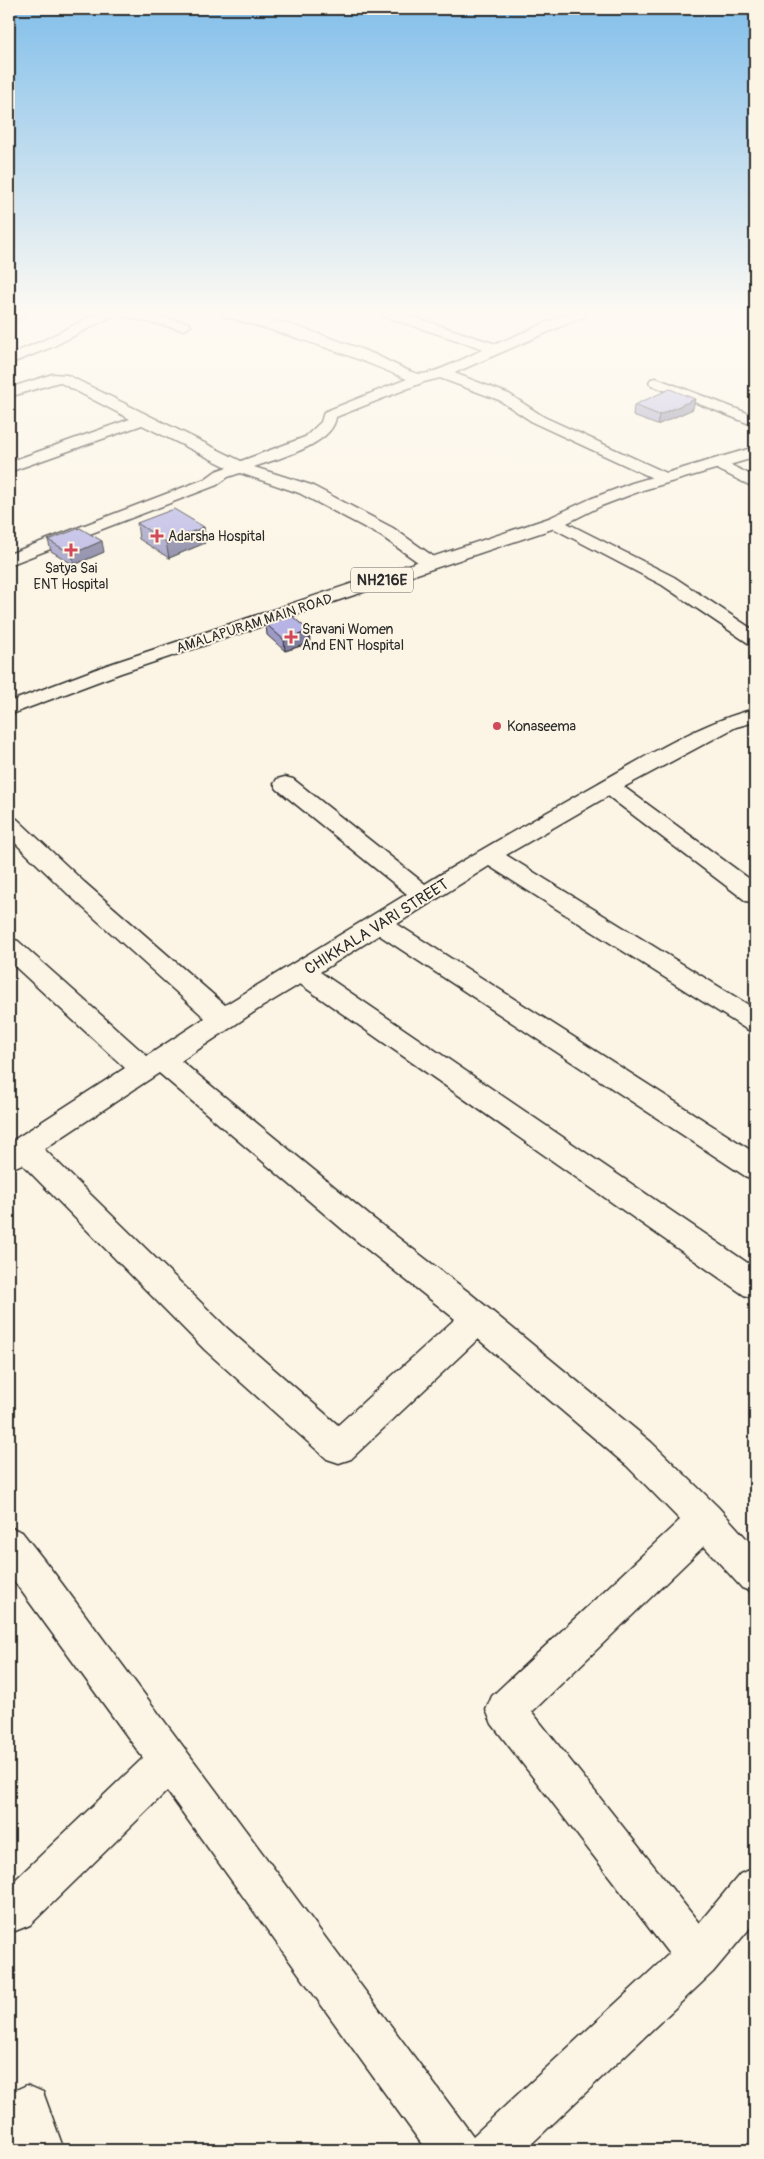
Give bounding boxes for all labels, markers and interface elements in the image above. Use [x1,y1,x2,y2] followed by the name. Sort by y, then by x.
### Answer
[168,528,265,545] place label: Adarsha Hospital
[150,529,164,543] marker: Adarsha Hospital
[64,543,78,557] marker: Satya Sai ENT Hospital
[33,560,109,593] place label: Satya Sai ENT Hospital
[351,568,413,592] road number: NH216E
[174,590,335,657] street label: AMALAPURAM MAIN ROAD
[302,621,404,654] place label: Sravani Women And ENT Hospital
[284,630,298,644] marker: Sravani Women And ENT Hospital
[507,718,576,735] place label: Konaseema
[491,720,503,732] marker: Konaseema
[301,874,452,979] street label: CHIKKALA VARI STREET

